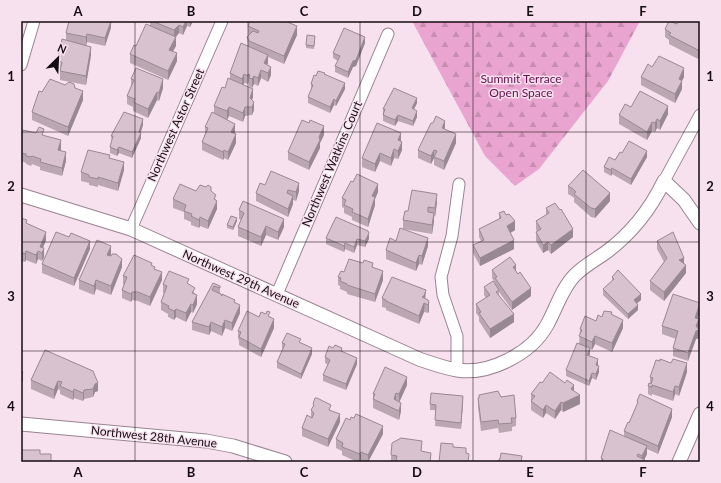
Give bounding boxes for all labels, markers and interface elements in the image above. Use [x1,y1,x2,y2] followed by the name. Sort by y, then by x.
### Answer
[72,3,83,19] text: A
[187,3,196,19] text: B
[300,3,309,19] text: C
[412,3,422,19] text: D
[526,3,534,19] text: E
[639,3,647,19] text: F
[38,38,78,78] north arrow
[56,41,69,56] text: N
[144,65,208,184] street label: Northwest Astor Street
[7,68,15,84] text: 1
[706,68,714,84] text: 1
[480,71,562,100] park label: Summit Terrace Open Space
[298,98,365,229] street label: Northwest Watkins Court
[7,178,15,194] text: 2
[706,178,714,194] text: 2
[180,246,302,311] street label: Northwest 29th Avenue
[7,288,15,304] text: 3
[706,288,714,304] text: 3
[7,398,15,414] text: 4
[706,398,714,414] text: 4
[90,422,218,451] street label: Northwest 28th Avenue
[72,464,83,480] text: A
[187,464,196,480] text: B
[300,464,309,480] text: C
[412,464,422,480] text: D
[526,464,534,480] text: E
[639,464,647,480] text: F

